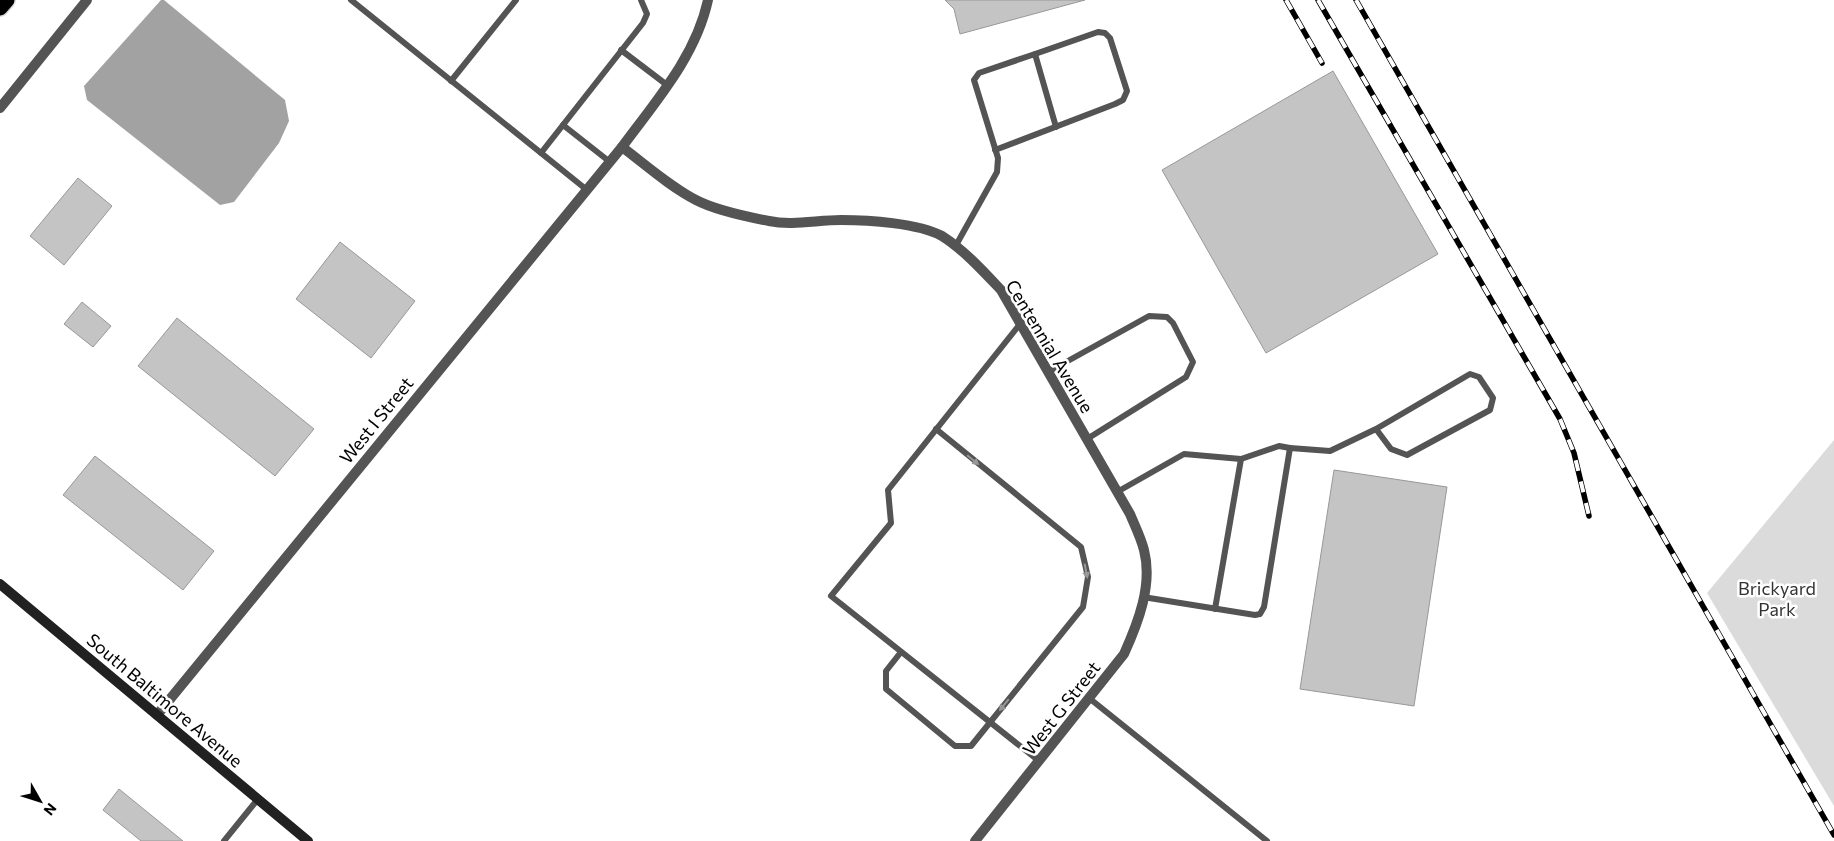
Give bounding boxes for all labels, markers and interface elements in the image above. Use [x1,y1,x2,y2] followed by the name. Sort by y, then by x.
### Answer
[1002,275,1098,417] street label: Centennial Avenue
[334,372,418,468] street label: West I Street
[967,455,980,466] one-way arrow
[1083,563,1091,579] one-way arrow
[1738,577,1816,620] park label: Brickyard Park
[83,628,247,772] street label: South Baltimore Avenue
[1018,657,1104,759] street label: West G Street
[999,698,1010,711] one-way arrow
[15,776,65,826] north arrow
[41,800,60,819] text: N

